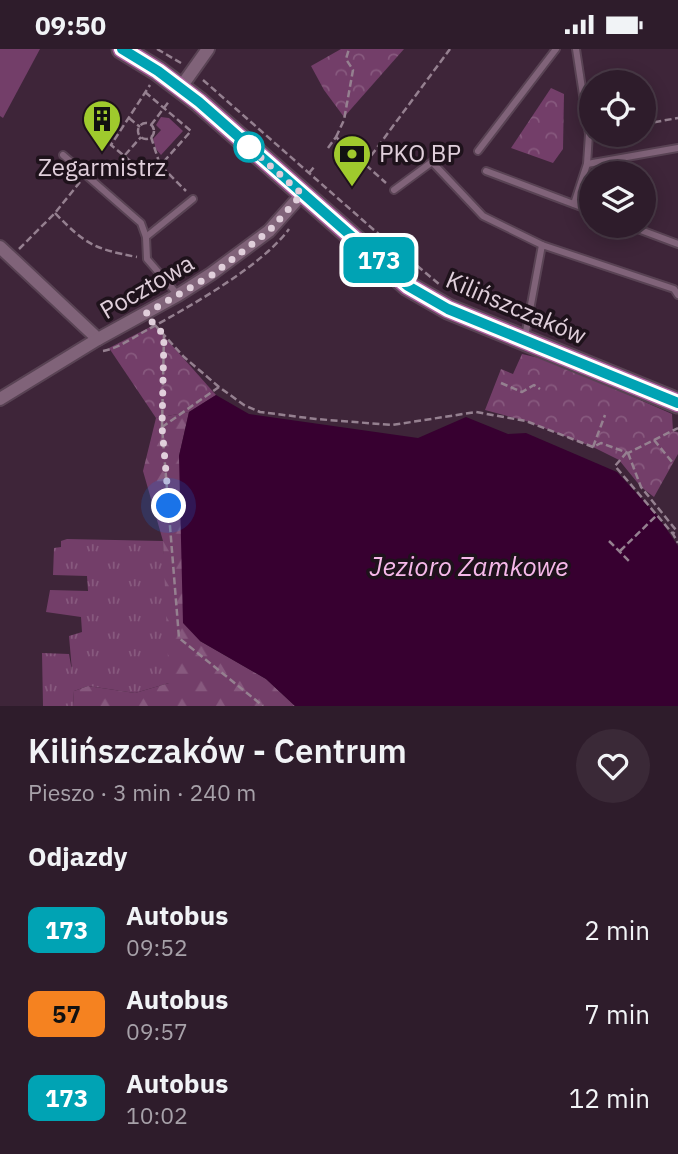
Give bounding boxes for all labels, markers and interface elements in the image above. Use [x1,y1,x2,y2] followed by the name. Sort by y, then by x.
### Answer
[35,8,106,42] text: 09:50
[579,70,656,238] map controls
[579,70,656,147] button: locate
[81,98,123,153] building icon: Zegarmistrz
[234,132,264,162] unlabelled marker
[331,133,373,188] bank icon: PKO BP
[379,137,461,169] place label: PKO BP
[38,151,166,183] place label: Zegarmistrz
[579,161,656,238] button: layers
[339,237,419,283] line badge: 173
[357,244,401,276] text: 173
[94,246,199,326] street label: Pocztowa
[441,263,592,351] street label: Kilińszczaków
[151,488,186,523] your location
[370,549,568,583] water label: Jezioro Zamkowe
[28,729,407,772] text: Kilińszczaków - Centrum
[576,729,650,803] button: heart
[28,777,256,807] text: Pieszo · 3 min · 240 m
[28,839,128,873] text: Odjazdy
[126,898,228,932] text: Autobus
[584,913,650,947] text: 2 min
[45,914,88,946] text: 173
[126,932,188,962] text: 09:52
[126,982,228,1016] text: Autobus
[584,997,650,1031] text: 7 min
[52,998,81,1030] text: 57
[126,1016,188,1046] text: 09:57
[126,1066,228,1100] text: Autobus
[569,1081,650,1115] text: 12 min
[45,1082,88,1114] text: 173
[126,1100,188,1130] text: 10:02

